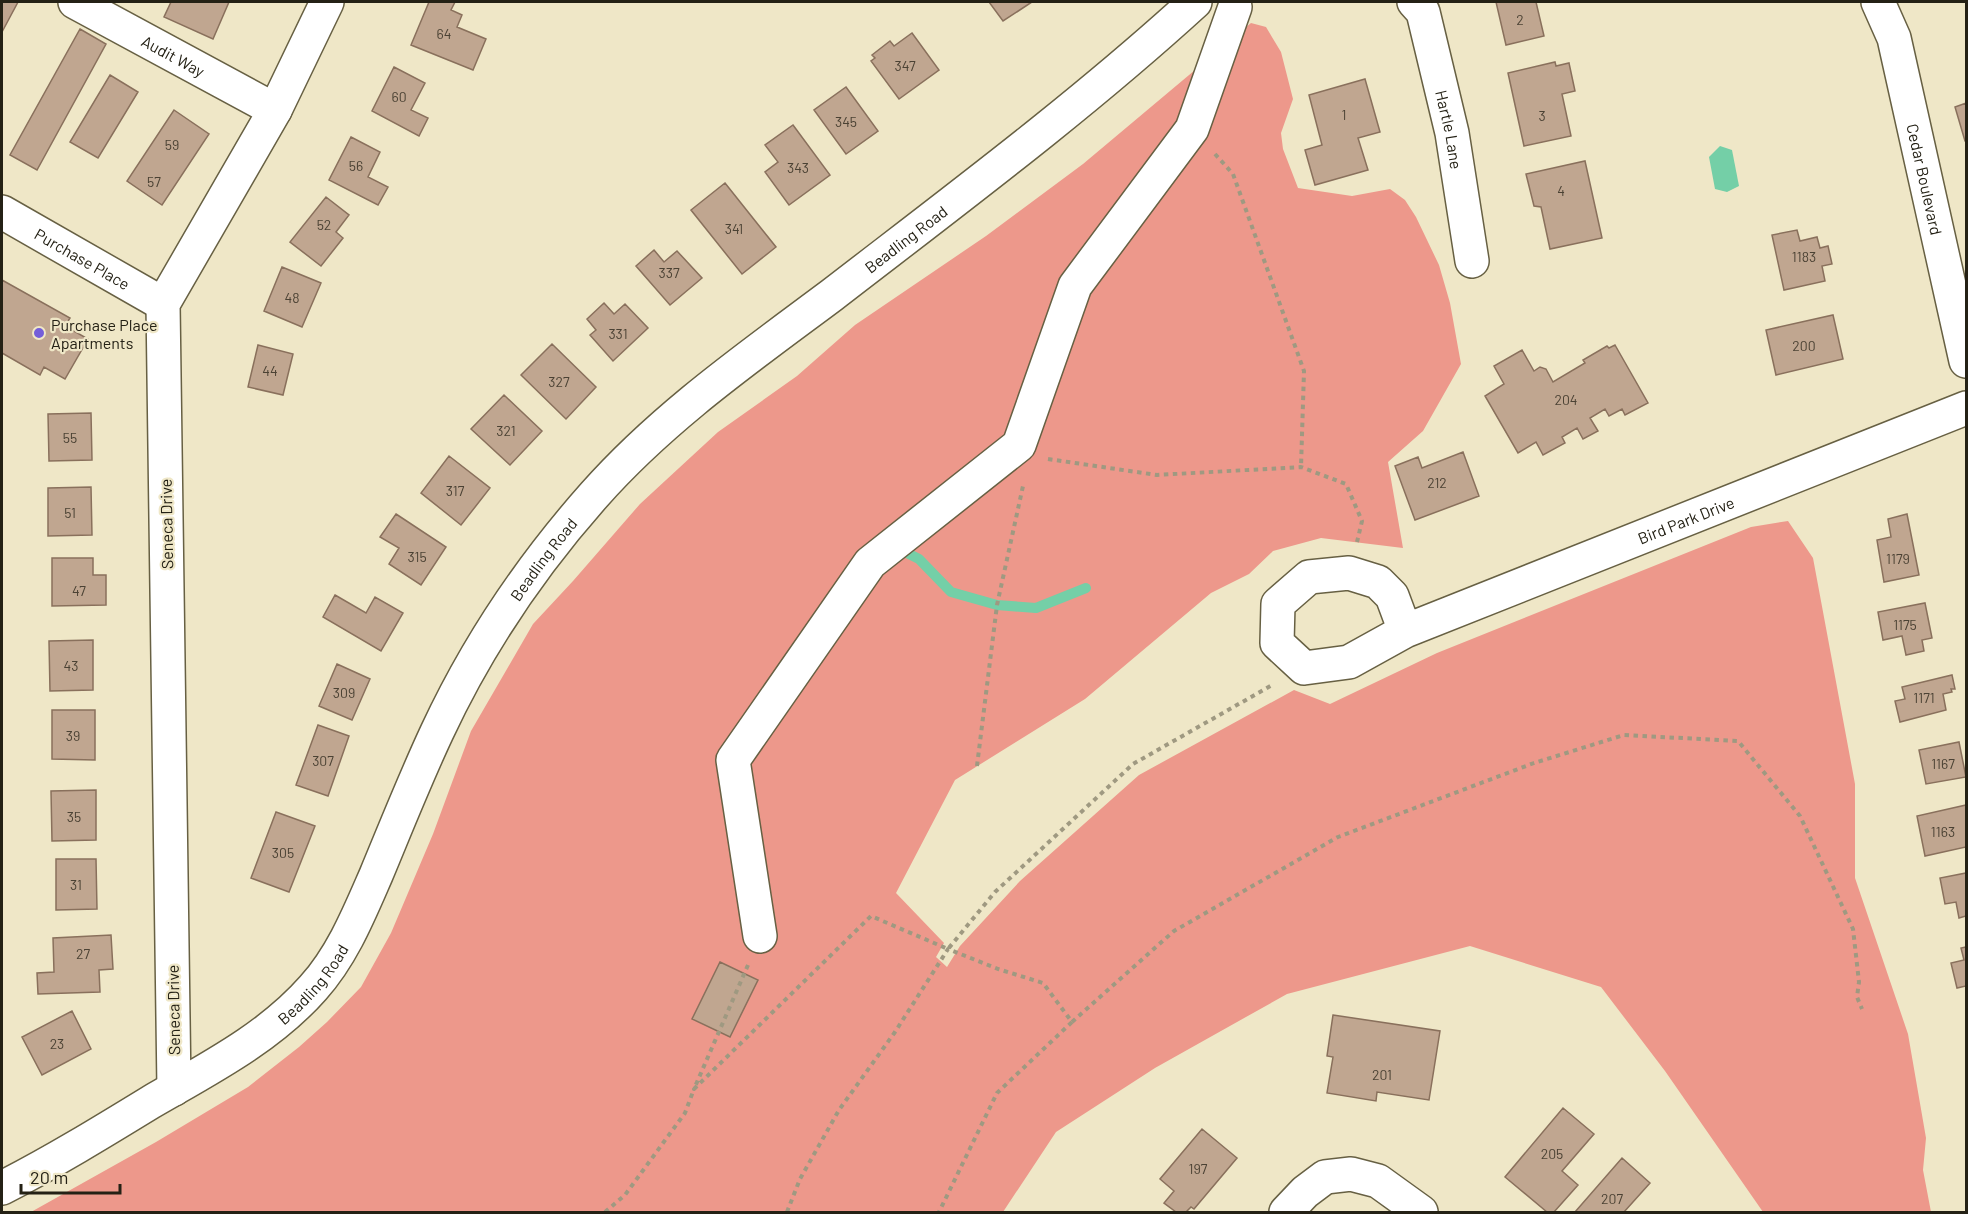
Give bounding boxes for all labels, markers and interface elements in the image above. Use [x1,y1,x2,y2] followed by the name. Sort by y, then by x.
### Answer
[1516,11,1524,28] house number: 2
[437,25,451,42] house number: 64
[139,30,209,80] street label: Audit Way
[894,57,916,74] house number: 347
[391,88,407,105] house number: 60
[1432,88,1467,170] street label: Hartle Lane
[1342,106,1346,123] house number: 1
[1538,107,1546,124] house number: 3
[835,113,857,130] house number: 345
[1904,122,1947,237] street label: Cedar Boulevard
[165,136,179,153] house number: 59
[349,157,363,174] house number: 56
[787,159,809,176] house number: 343
[147,173,161,190] house number: 57
[1557,182,1565,199] house number: 4
[860,201,951,276] street label: Beadling Road
[317,216,331,233] house number: 52
[725,220,743,237] house number: 341
[32,223,134,293] street label: Purchase Place
[1792,248,1816,265] house number: 1183
[658,264,680,281] house number: 337
[284,289,300,306] house number: 48
[51,315,157,352] place label: Purchase Place Apartments
[608,325,628,342] house number: 331
[32,326,46,340] marker: Purchase Place Apartments
[1792,337,1816,354] house number: 200
[262,362,278,379] house number: 44
[548,373,570,390] house number: 327
[1554,391,1578,408] house number: 204
[496,422,516,439] house number: 321
[63,429,77,446] house number: 55
[1427,474,1447,491] house number: 212
[156,479,176,569] street label: Seneca Drive
[446,482,465,499] house number: 317
[1635,492,1737,547] street label: Bird Park Drive
[64,504,76,521] house number: 51
[505,513,580,604] street label: Beadling Road
[407,548,427,565] house number: 315
[1886,550,1910,567] house number: 1179
[72,582,86,599] house number: 47
[1893,616,1917,633] house number: 1175
[64,657,78,674] house number: 43
[333,684,355,701] house number: 309
[1913,689,1935,706] house number: 1171
[66,727,80,744] house number: 39
[312,752,334,769] house number: 307
[1931,755,1955,772] house number: 1167
[67,808,81,825] house number: 35
[1931,823,1955,840] house number: 1163
[272,844,294,861] house number: 305
[70,876,82,893] house number: 31
[273,940,351,1028] street label: Beadling Road
[76,945,90,962] house number: 27
[163,965,183,1055] street label: Seneca Drive
[50,1035,64,1052] house number: 23
[1372,1066,1392,1083] house number: 201
[1541,1145,1563,1162] house number: 205
[21,1157,120,1195] scale bar
[1189,1160,1208,1177] house number: 197
[30,1166,68,1188] text: 20 m
[1601,1190,1623,1207] house number: 207

